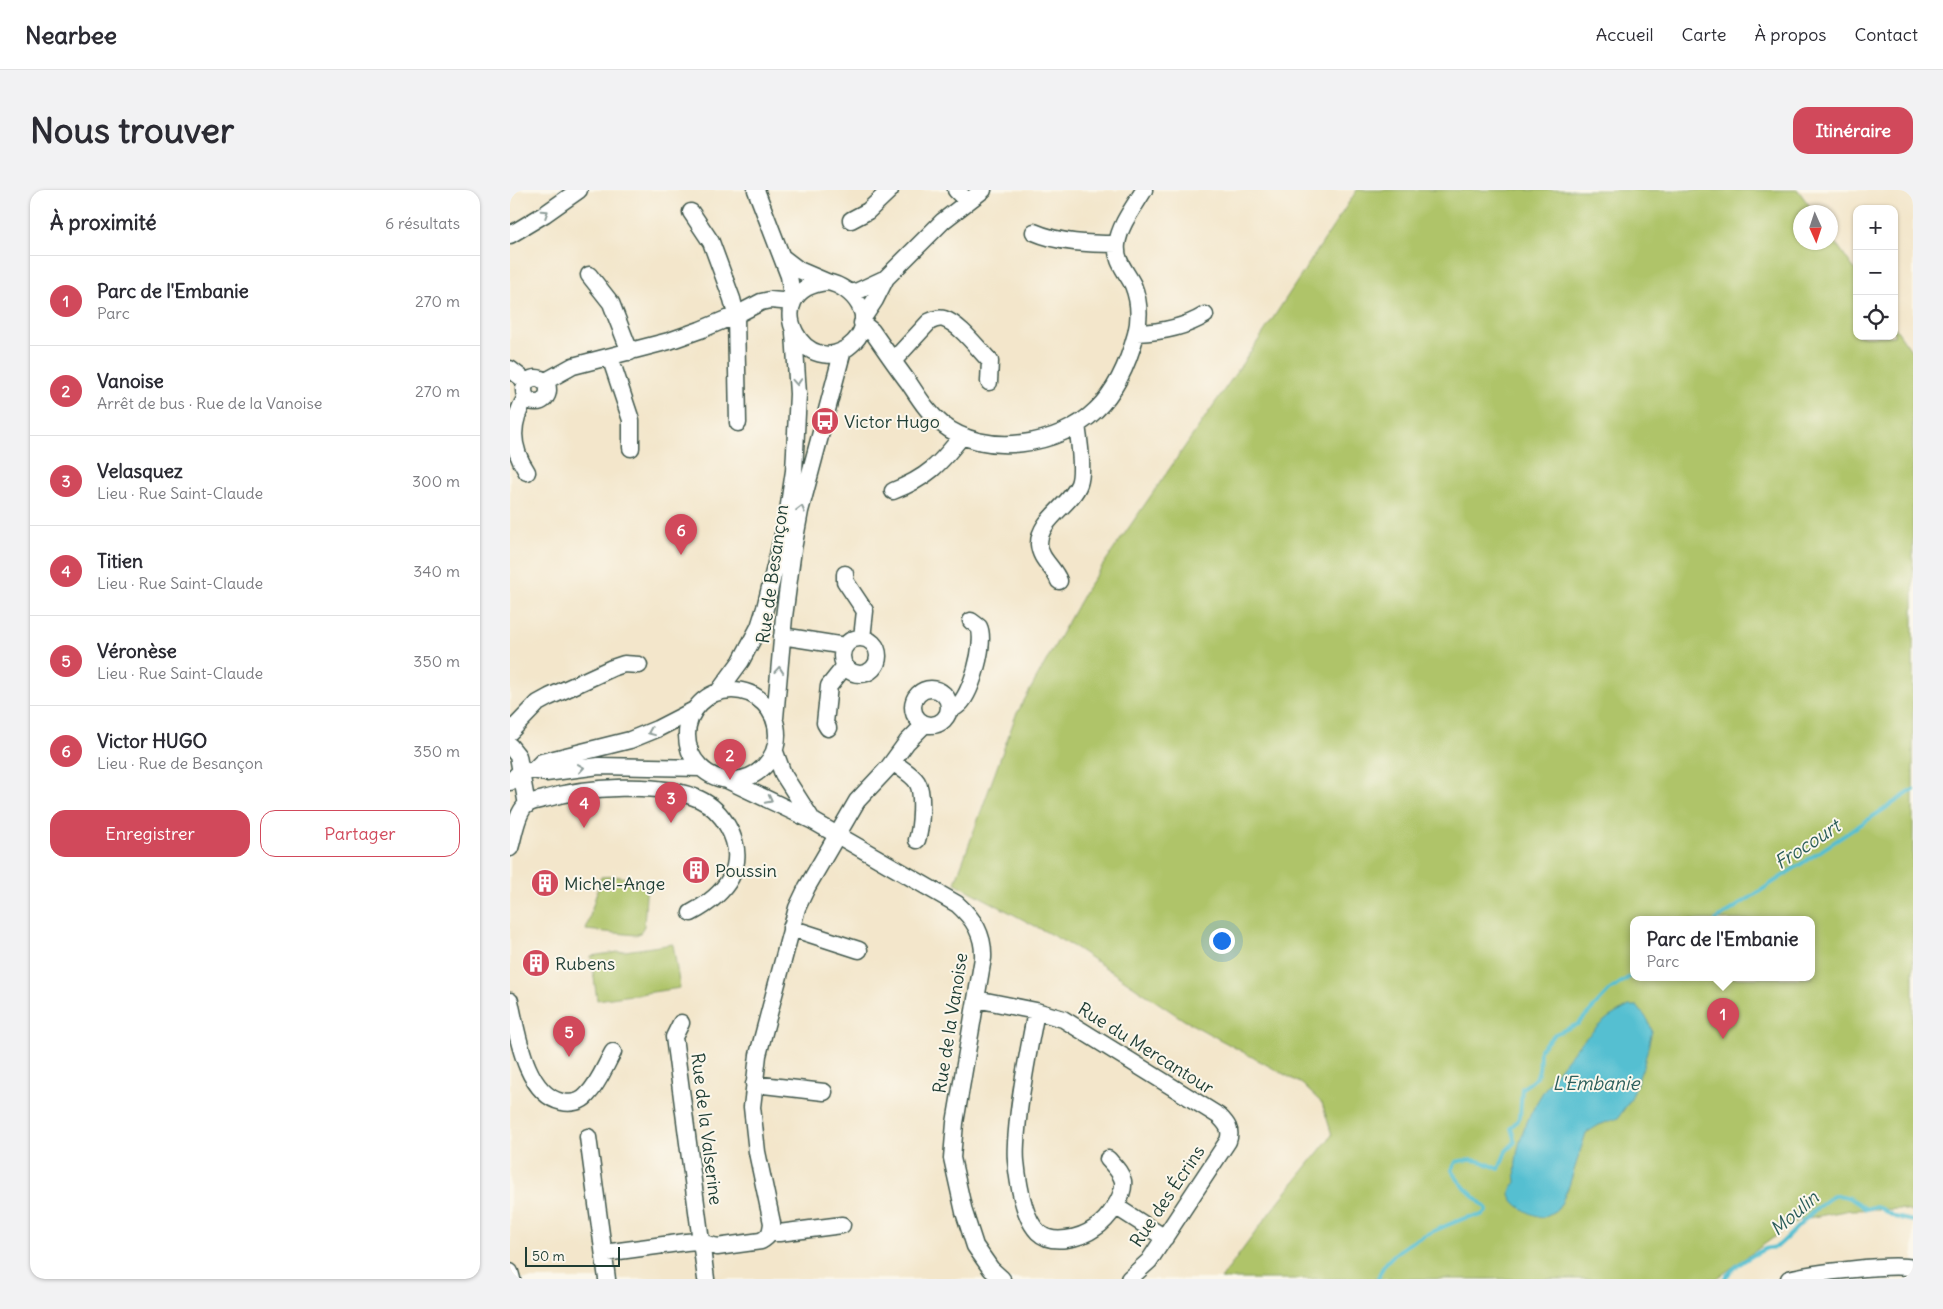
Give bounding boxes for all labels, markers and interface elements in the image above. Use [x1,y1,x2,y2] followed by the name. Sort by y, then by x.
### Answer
[25,20,117,50] text: Nearbee
[1596,23,1654,46] text: Accueil
[1682,23,1727,46] text: Carte
[1755,23,1826,46] text: À propos
[1854,23,1918,46] text: Contact
[1793,107,1913,154] button: Itinéraire
[30,108,234,152] text: Nous trouver
[1793,205,1838,250] north arrow
[1853,205,1898,340] map controls
[1853,205,1898,250] button: +
[50,209,157,236] text: À proximité
[540,210,549,220] one-way arrow
[385,213,460,233] text: 6 résultats
[1853,250,1898,295] button: −
[97,279,249,303] text: Parc de l'Embanie
[63,291,69,311] text: 1
[415,291,460,311] text: 270 m
[1853,295,1898,340] button: locate
[97,303,130,323] text: Parc
[97,369,164,393] text: Vanoise
[792,378,803,386] one-way arrow
[62,381,70,401] text: 2
[415,381,460,401] text: 270 m
[97,393,322,413] text: Arrêt de bus · Rue de la Vanoise
[810,406,840,436] bus stop icon: Victor Hugo
[844,410,940,433] place label: Victor Hugo
[97,459,183,483] text: Velasquez
[61,471,71,491] text: 3
[412,471,460,491] text: 300 m
[97,483,263,503] text: Lieu · Rue Saint-Claude
[751,503,793,645] street label: Rue de Besançon
[795,504,806,513] one-way arrow
[665,514,697,555] pin: 6
[97,549,143,573] text: Titien
[61,561,71,581] text: 4
[413,561,460,581] text: 340 m
[97,573,263,593] text: Lieu · Rue Saint-Claude
[97,639,177,663] text: Véronèse
[61,651,71,671] text: 5
[413,651,460,671] text: 350 m
[97,663,263,683] text: Lieu · Rue Saint-Claude
[774,665,785,673] one-way arrow
[647,725,656,736] one-way arrow
[97,729,207,753] text: Victor HUGO
[714,739,746,780] pin: 2
[61,741,71,761] text: 6
[413,741,460,761] text: 350 m
[97,753,263,773] text: Lieu · Rue de Besançon
[577,763,586,773] one-way arrow
[655,782,687,823] pin: 3
[568,787,600,828] pin: 4
[764,794,773,804] one-way arrow
[50,810,250,857] button: Enregistrer
[260,810,460,857] button: Partager
[1770,812,1847,874] water label: Frocourt
[681,855,711,885] building icon: Poussin
[715,859,777,882] place label: Poussin
[530,868,560,898] building icon: Michel-Ange
[564,872,665,895] place label: Michel-Ange
[1630,916,1815,981] popup
[1647,927,1798,951] text: Parc de l'Embanie
[1209,928,1235,954] your location
[521,948,551,978] building icon: Rubens
[928,951,972,1095] street label: Rue de la Vanoise
[1647,951,1679,971] text: Parc
[555,952,615,975] place label: Rubens
[1074,997,1219,1099] street label: Rue du Mercantour
[1707,998,1739,1039] pin: 1
[553,1016,585,1057] pin: 5
[686,1052,728,1206] street label: Rue de la Valserine
[1553,1071,1641,1095] water label: L'Embanie
[1125,1141,1209,1251] street label: Rue des Écrins
[1765,1185,1824,1241] water label: Moulin
[525,1244,620,1267] scale bar
[532,1247,565,1265] text: 50 m

